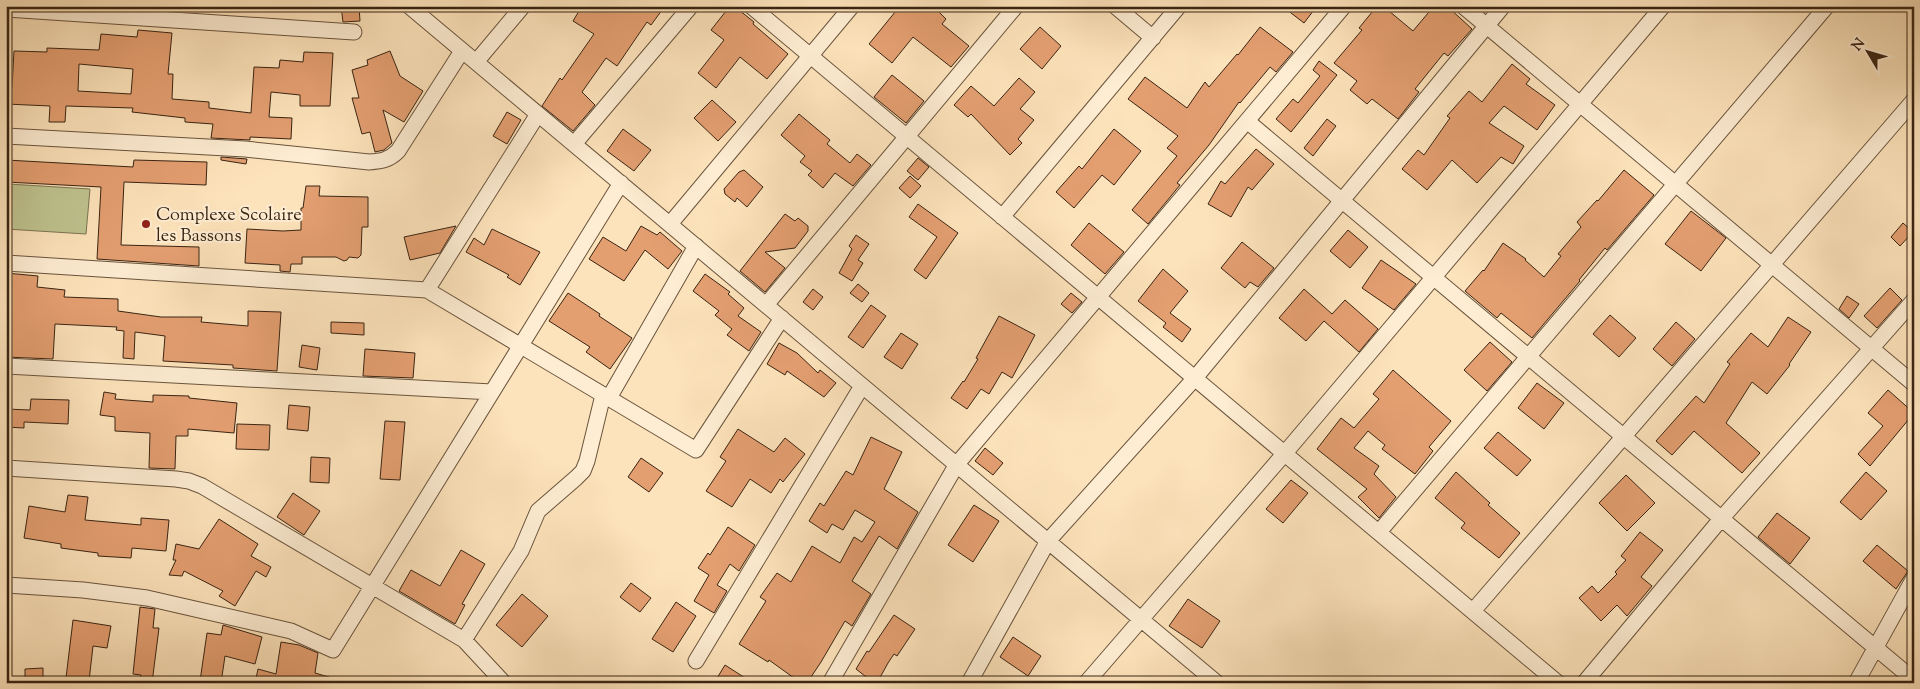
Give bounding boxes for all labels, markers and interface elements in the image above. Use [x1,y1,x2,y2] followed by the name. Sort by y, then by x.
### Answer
[1842,28,1892,78] north arrow
[1848,35,1871,56] text: N
[156,203,302,250] place label: Complexe Scolaire les Bassons
[140,218,152,230] marker: Complexe Scolaire les Bassons

